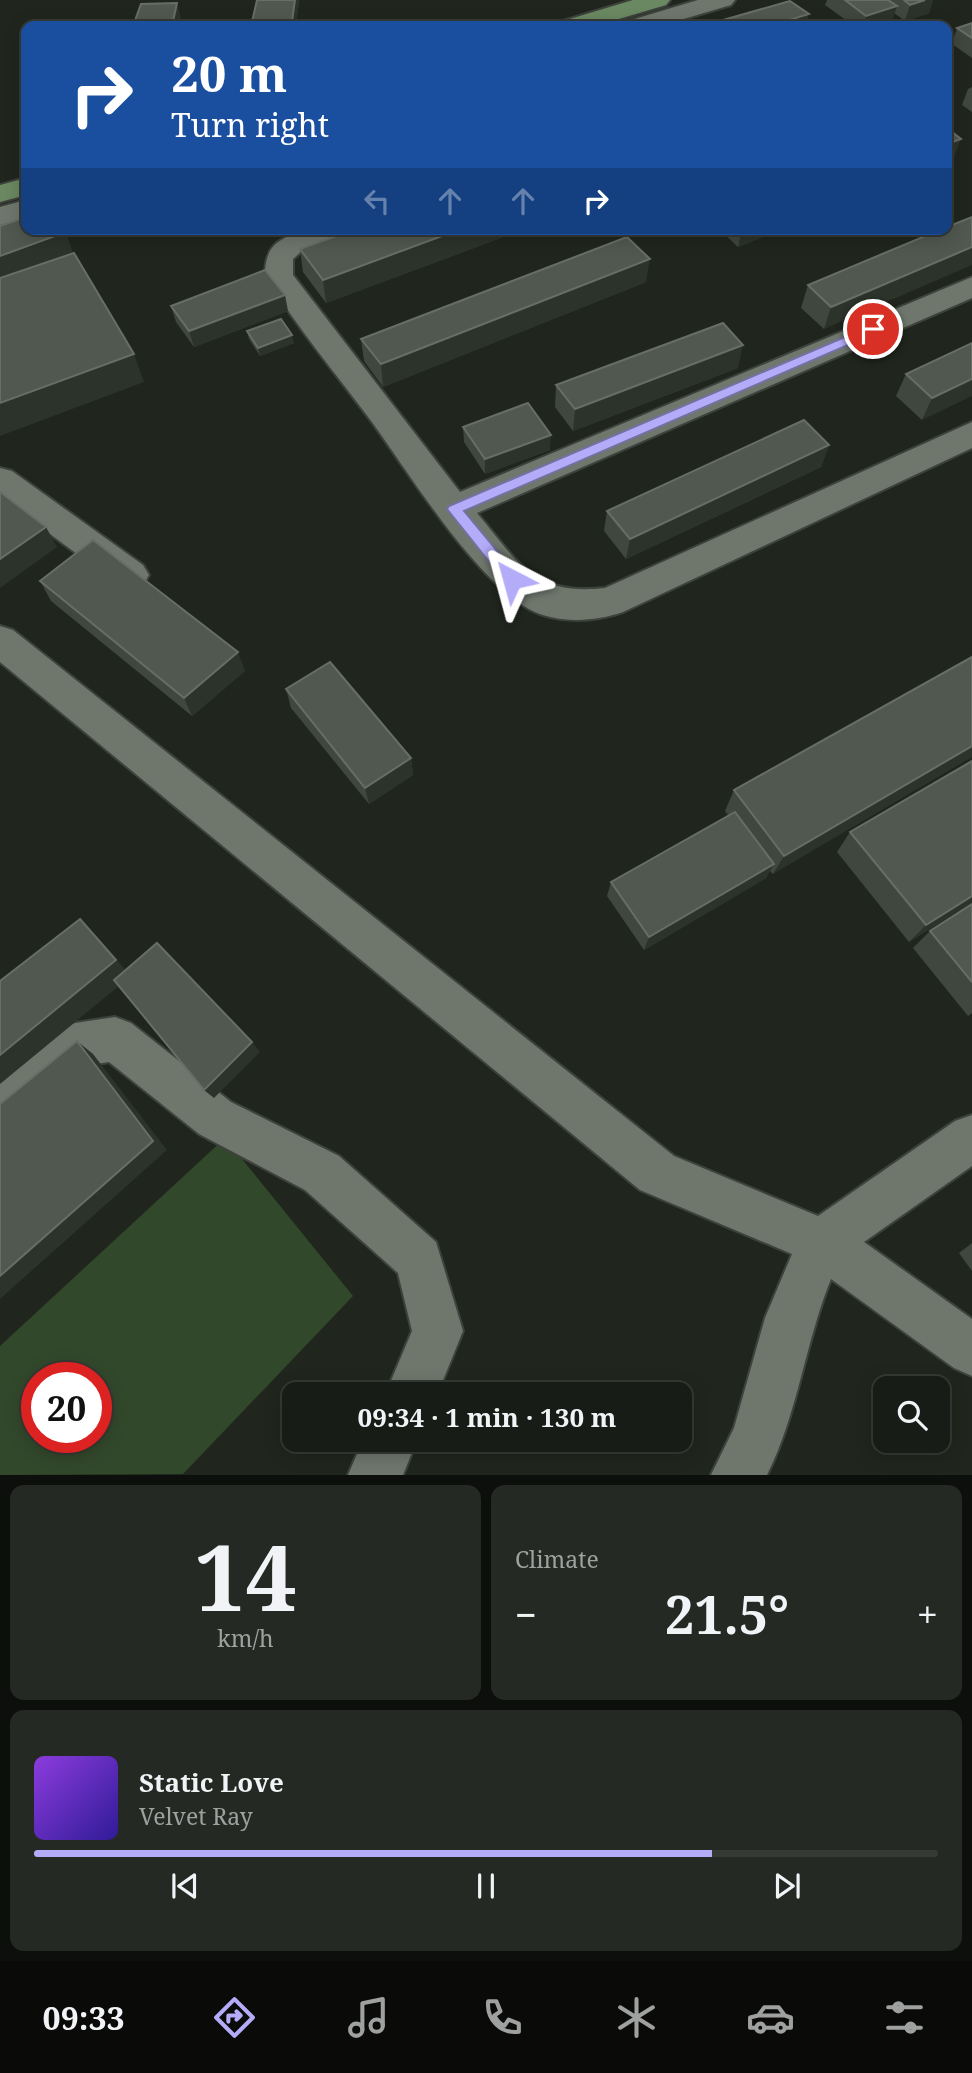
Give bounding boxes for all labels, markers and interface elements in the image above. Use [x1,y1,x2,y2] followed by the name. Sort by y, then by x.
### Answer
[171,40,287,106] text: 20 m
[56,49,147,140] icon: right
[171,103,329,146] text: Turn right
[358,182,396,220] icon: left
[431,182,469,220] icon: ahead
[504,182,542,220] icon: ahead
[577,182,615,220] icon: right
[843,299,903,359] pin
[854,310,892,348] icon: arrive
[475,542,549,616] position arrow
[21,1362,112,1453] speed limit sign: 20
[873,1376,950,1453] map controls
[873,1376,950,1453] button: search
[357,1399,617,1435] text: 09:34 · 1 min · 130 m
[194,1514,297,1638] text: 14
[515,1543,599,1575] text: Climate
[665,1578,789,1649] text: 21.5°
[515,1588,537,1640] text: −
[917,1588,938,1640] text: +
[217,1622,274,1654] text: km/h
[139,1764,284,1800] text: Static Love
[139,1800,253,1832] text: Velvet Ray
[166,1867,204,1905] icon: previous
[467,1867,505,1905] icon: pause
[768,1867,806,1905] icon: next
[210,1993,259,2042] icon: directions
[344,1993,393,2042] icon: music
[478,1993,527,2042] icon: phone
[612,1993,661,2042] icon: climate
[746,1993,795,2042] icon: car
[880,1993,929,2042] icon: filters
[43,1996,125,2039] text: 09:33

